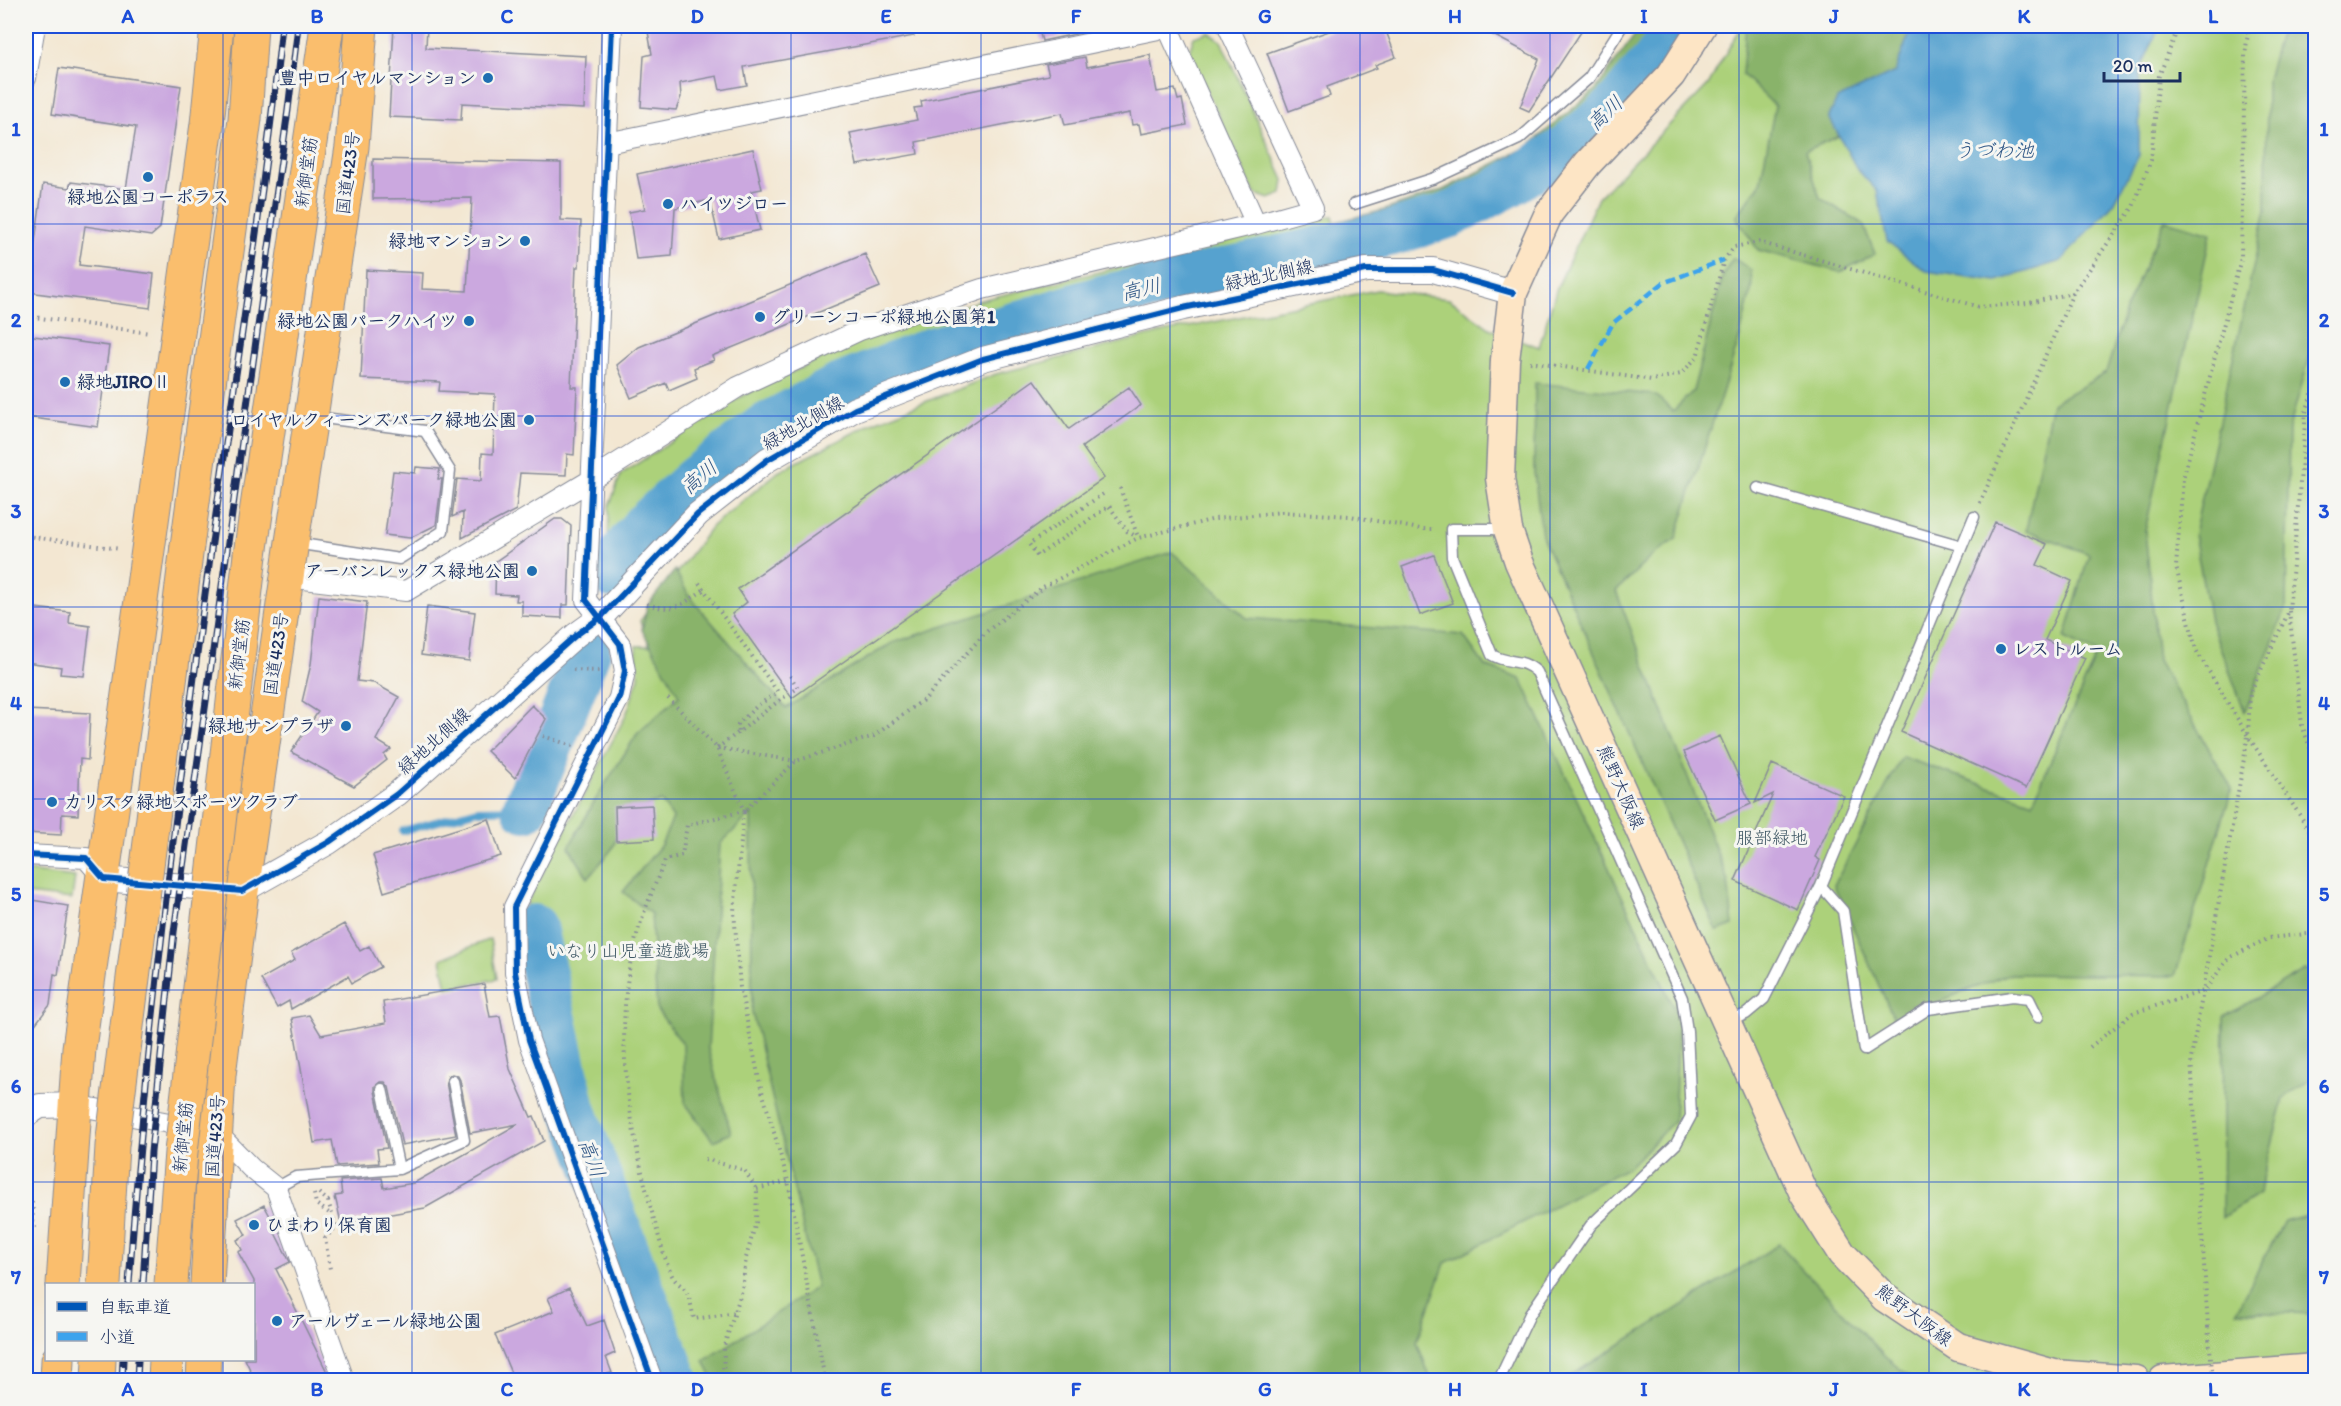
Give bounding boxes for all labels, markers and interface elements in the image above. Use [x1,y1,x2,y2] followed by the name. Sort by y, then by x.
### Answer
[121,4,135,28] text: A
[311,4,324,28] text: B
[501,4,514,28] text: C
[690,4,704,28] text: D
[880,4,892,28] text: E
[1071,4,1082,28] text: F
[1258,4,1272,28] text: G
[1448,4,1462,28] text: H
[1640,4,1648,28] text: I
[1828,4,1839,28] text: J
[2018,4,2032,28] text: K
[2208,4,2219,28] text: L
[2104,45,2180,83] scale bar
[2113,55,2153,77] text: 20 m
[279,67,476,89] place label: 豊中ロイヤルマンション
[481,71,495,85] marker: 豊中ロイヤルマンション
[1582,91,1628,135] water label: 高川
[11,117,21,141] text: 1
[2319,117,2329,141] text: 1
[332,130,364,216] street label: 国道423号
[290,135,322,209] street label: 新御堂筋
[1954,138,2035,162] water label: うづわ池
[141,170,155,184] marker: 緑地公園コーポラス
[67,186,229,208] place label: 緑地公園コーポラス
[680,193,788,215] place label: ハイツジロー
[661,197,675,211] marker: ハイツジロー
[388,230,513,252] place label: 緑地マンション
[518,234,532,248] marker: 緑地マンション
[1223,255,1315,295] street label: 緑地北側線
[1119,273,1163,305] water label: 高川
[772,306,996,328] place label: グリーンコーポ緑地公園第1
[11,308,22,332] text: 2
[2319,308,2330,332] text: 2
[277,310,457,332] place label: 緑地公園パークハイツ
[753,310,767,324] marker: グリーンコーポ緑地公園第1
[462,314,476,328] marker: 緑地公園パークハイツ
[77,371,171,393] place label: 緑地JIROⅡ
[58,375,72,389] marker: 緑地JIROⅡ
[759,391,847,455] street label: 緑地北側線
[230,409,517,431] place label: ロイヤルクィーンズパーク緑地公園
[522,413,536,427] marker: ロイヤルクィーンズパーク緑地公園
[676,455,722,499] water label: 高川
[11,499,22,523] text: 3
[2319,499,2330,523] text: 3
[305,560,520,582] place label: アーバンレックス緑地公園
[525,564,539,578] marker: アーバンレックス緑地公園
[259,611,293,697] street label: 国道423号
[224,617,254,691] street label: 新御堂筋
[2013,638,2122,660] place label: レストルーム
[1994,642,2008,656] marker: レストルーム
[10,691,22,715] text: 4
[2318,691,2330,715] text: 4
[393,703,475,779] street label: 緑地北側線
[208,715,334,737] place label: 緑地サンプラザ
[339,719,353,733] marker: 緑地サンプラザ
[1593,741,1649,833] street label: 熊野大阪線
[64,791,298,813] place label: カリスタ緑地スポーツクラブ
[45,795,59,809] marker: カリスタ緑地スポーツクラブ
[1736,827,1808,849] park label: 服部緑地
[11,882,22,906] text: 5
[2319,882,2330,906] text: 5
[547,940,709,962] park label: いなり山児童遊戯場
[11,1074,22,1098] text: 6
[2319,1074,2330,1098] text: 6
[201,1093,229,1179] street label: 国道423号
[168,1100,198,1174] street label: 新御堂筋
[574,1135,610,1181] water label: 高川
[266,1214,392,1236] place label: ひまわり保育園
[247,1218,261,1232] marker: ひまわり保育園
[10,1265,21,1289] text: 7
[2318,1265,2329,1289] text: 7
[1871,1279,1957,1351] street label: 熊野大阪線
[45,1283,255,1361] legend
[99,1296,171,1318] text: 自転車道
[289,1310,482,1332] place label: アールヴェール緑地公園
[270,1314,284,1328] marker: アールヴェール緑地公園
[99,1326,135,1348] text: 小道
[121,1377,135,1401] text: A
[311,1377,324,1401] text: B
[501,1377,514,1401] text: C
[690,1377,704,1401] text: D
[880,1377,892,1401] text: E
[1071,1377,1082,1401] text: F
[1258,1377,1272,1401] text: G
[1448,1377,1462,1401] text: H
[1640,1377,1648,1401] text: I
[1828,1377,1839,1401] text: J
[2018,1377,2032,1401] text: K
[2208,1377,2219,1401] text: L

